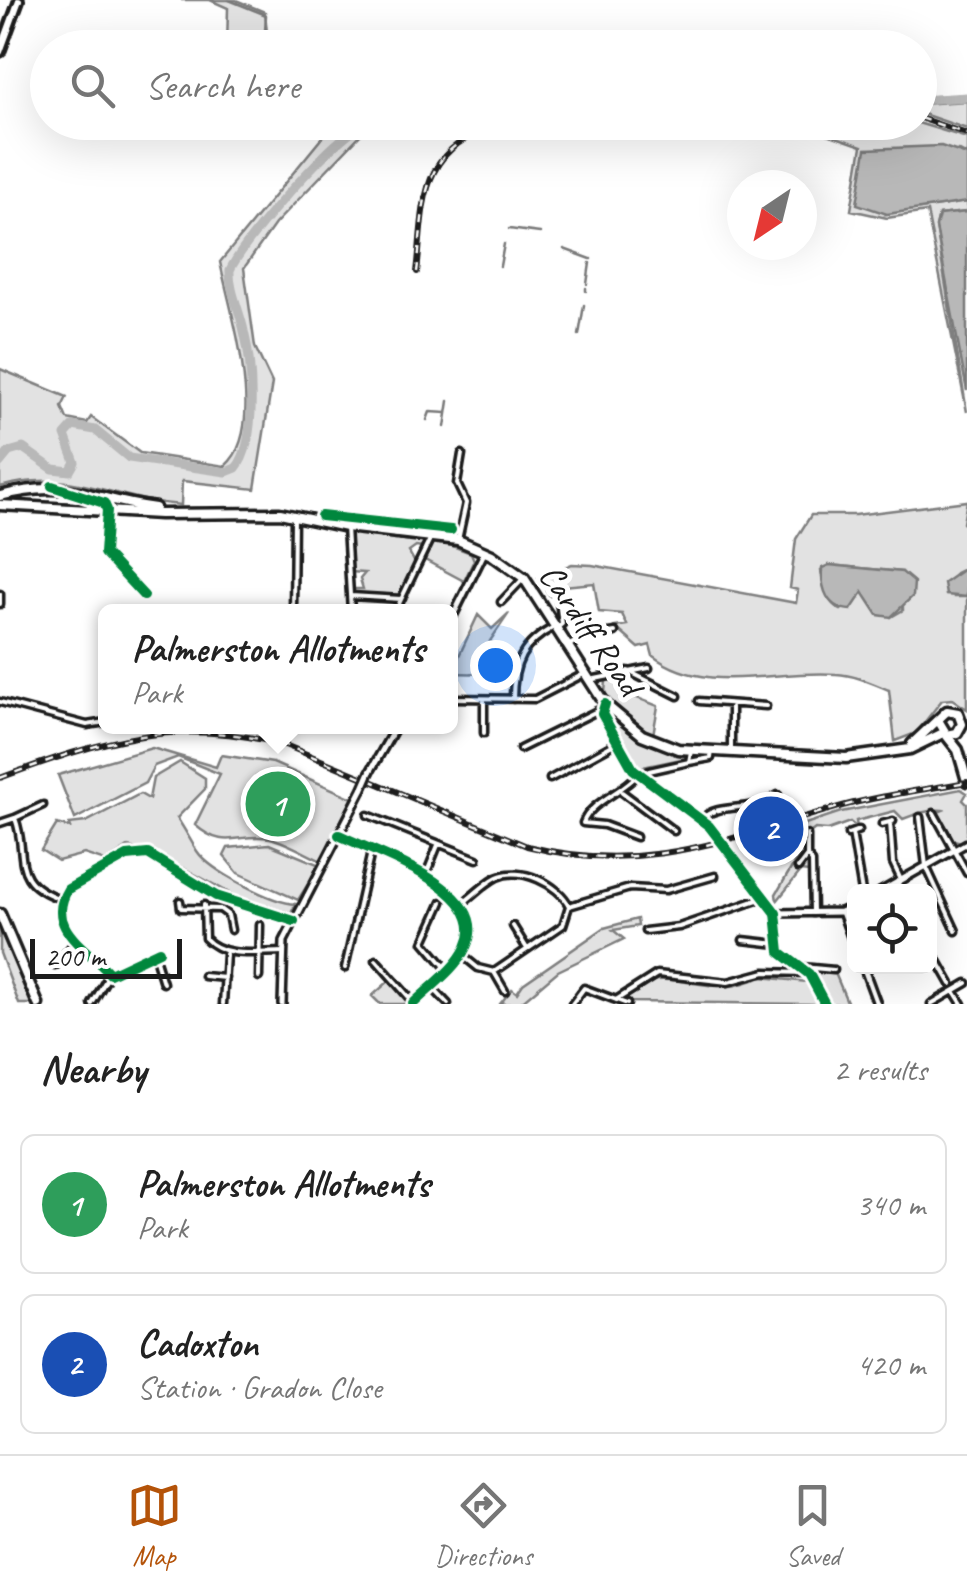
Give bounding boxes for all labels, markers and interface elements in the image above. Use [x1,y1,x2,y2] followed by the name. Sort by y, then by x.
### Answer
[30,30,937,140] search box
[65,58,120,113] icon: search
[145,62,300,109] text: Search here
[727,170,817,260] north arrow
[529,555,655,708] street label: Cardiff Road
[98,604,458,734] popup
[132,625,424,672] text: Palmerston Allotments
[470,640,521,691] your location
[132,672,182,713] text: Park
[246,766,310,842] pin: 1
[738,792,804,866] pin: 2
[847,884,937,974] map controls
[847,884,937,974] button: locate
[30,934,182,978] scale bar
[45,939,105,974] text: 200 m
[40,1043,146,1096] text: Nearby
[833,1049,927,1090] text: 2 results
[137,1160,430,1207] text: Palmerston Allotments
[67,1184,82,1225] text: 1
[856,1184,925,1225] text: 340 m
[137,1207,188,1248] text: Park
[137,1320,258,1367] text: Cadoxton
[67,1344,82,1385] text: 2
[856,1344,925,1385] text: 420 m
[137,1367,382,1408] text: Station · Gradon Close
[127,1478,182,1573] tab: Map
[435,1478,532,1573] tab: Directions
[785,1478,840,1573] tab: Saved

